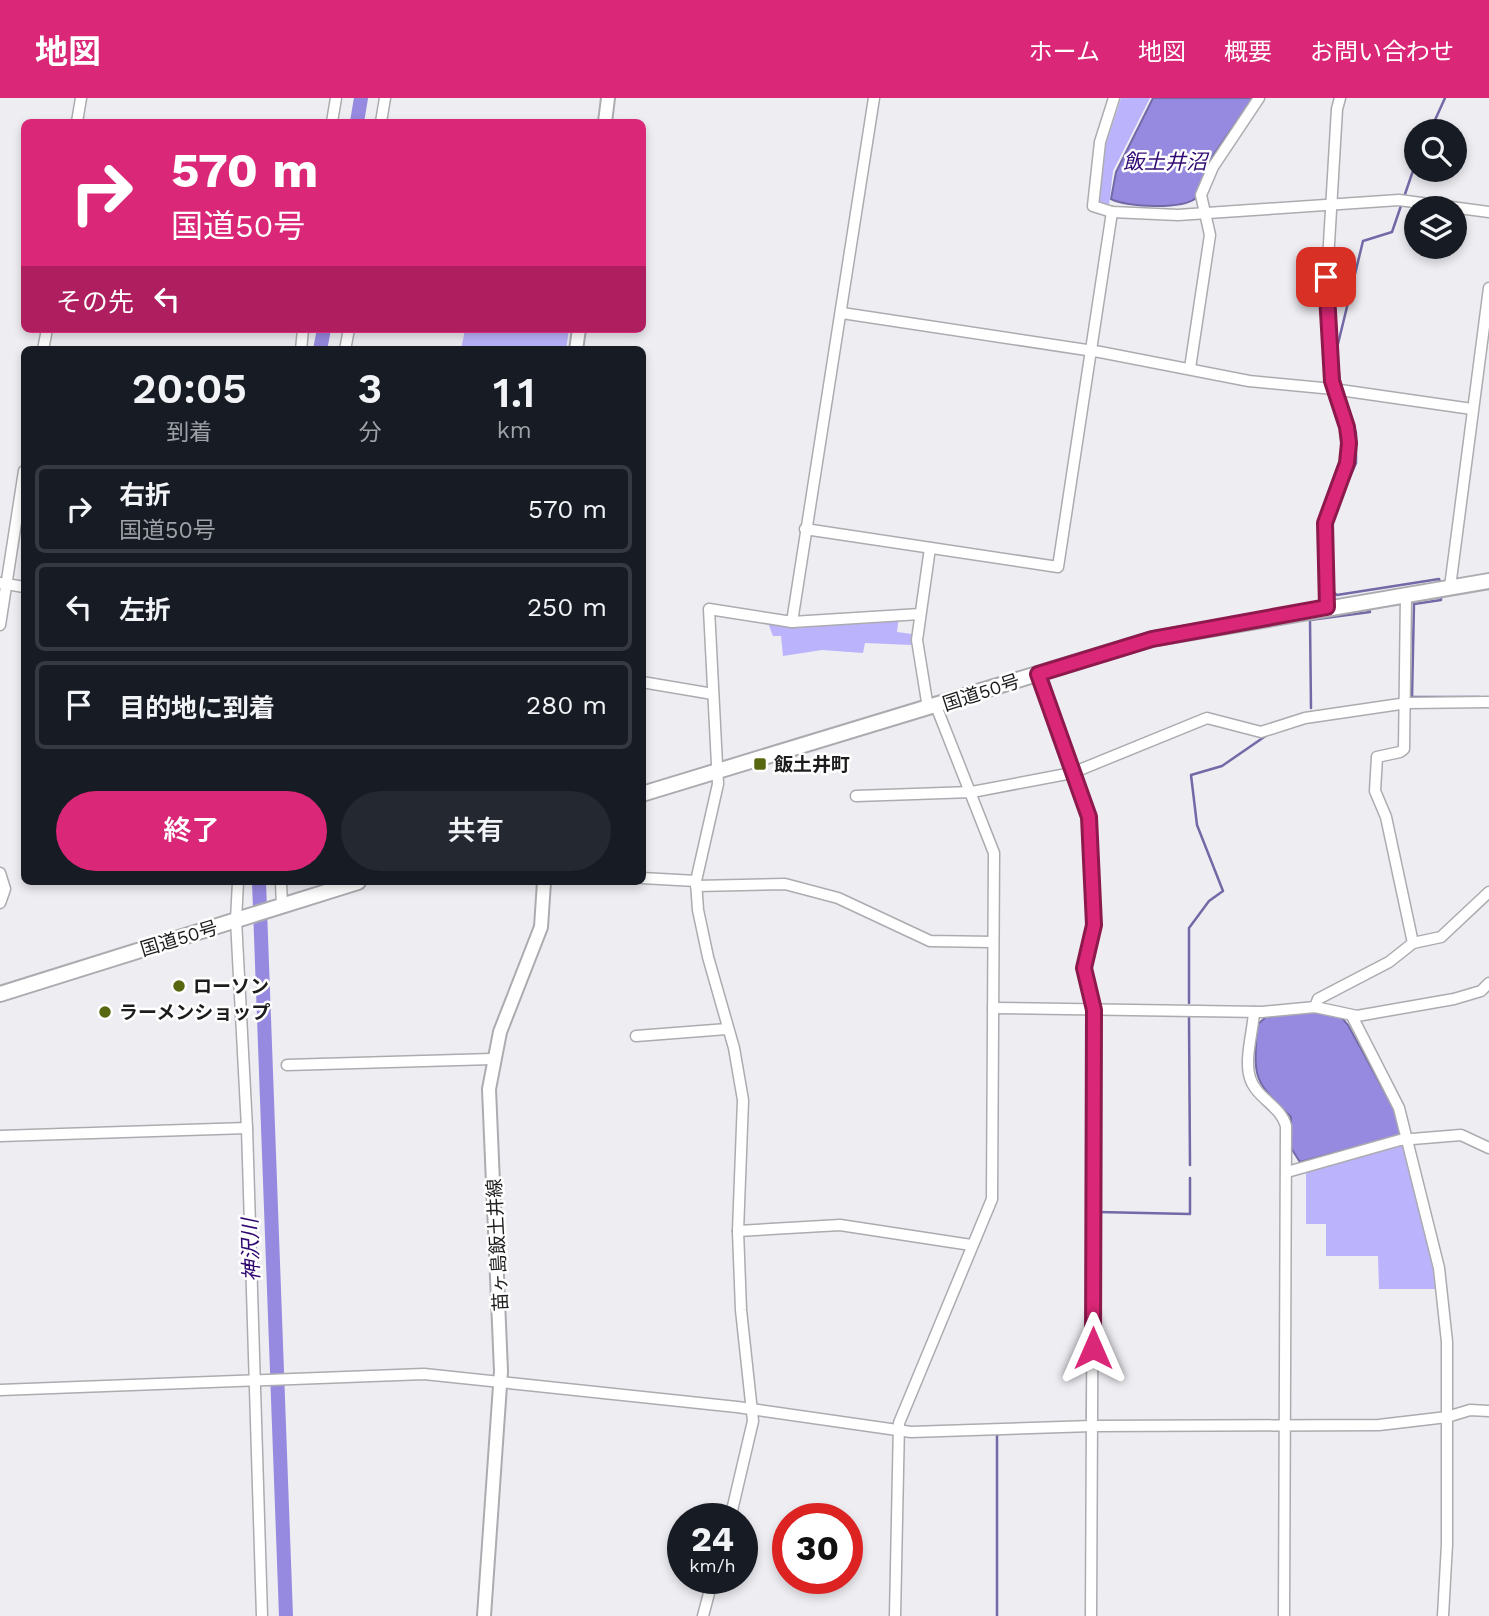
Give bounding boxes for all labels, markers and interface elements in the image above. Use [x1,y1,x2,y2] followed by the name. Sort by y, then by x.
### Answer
[35,32,101,71] text: 地図
[1029,38,1100,66] text: ホーム
[1138,38,1186,66] text: 地図
[1224,38,1272,66] text: 概要
[1310,38,1454,66] text: お問い合わせ
[1404,119,1467,259] map controls
[1404,119,1467,182] button: search
[171,141,318,199] text: 570 m
[56,147,147,238] icon: right
[1123,149,1210,174] water label: 飯土井沼
[1404,196,1467,259] button: layers
[171,207,306,245] text: 国道50号
[1296,247,1356,307] pin
[1307,258,1345,296] icon: arrive
[148,280,186,318] icon: left
[56,287,134,317] text: その先
[132,364,247,413] text: 20:05
[358,364,382,413] text: 3
[493,368,535,417] text: 1.1
[497,417,532,444] text: km
[166,419,212,446] text: 到着
[358,419,381,446] text: 分
[119,480,171,510] text: 右折
[60,490,98,528] icon: right
[528,494,607,524] text: 570 m
[119,517,216,544] text: 国道50号
[60,588,98,626] icon: left
[527,592,607,622] text: 250 m
[119,595,171,625] text: 左折
[940,669,1023,716] street label: 国道50号
[60,686,98,724] icon: arrive
[526,690,607,720] text: 280 m
[119,693,275,723] text: 目的地に到着
[774,753,850,776] place label: 飯土井町
[752,756,768,772] marker: 飯土井町
[56,791,327,871] button: 終了
[341,791,611,871] button: 共有
[138,916,221,961] street label: 国道50号
[193,975,269,998] place label: ローソン
[171,978,187,994] marker: ローソン
[119,1001,270,1024] place label: ラーメンショップ
[97,1004,113,1020] marker: ラーメンショップ
[483,1178,512,1312] street label: 苗ヶ島飯土井線
[237,1216,264,1282] water label: 神沢川
[1056,1311,1130,1385] position arrow
[772,1503,863,1594] speed limit sign: 30
[691,1518,734,1560] text: 24
[689,1555,736,1576] text: km/h

